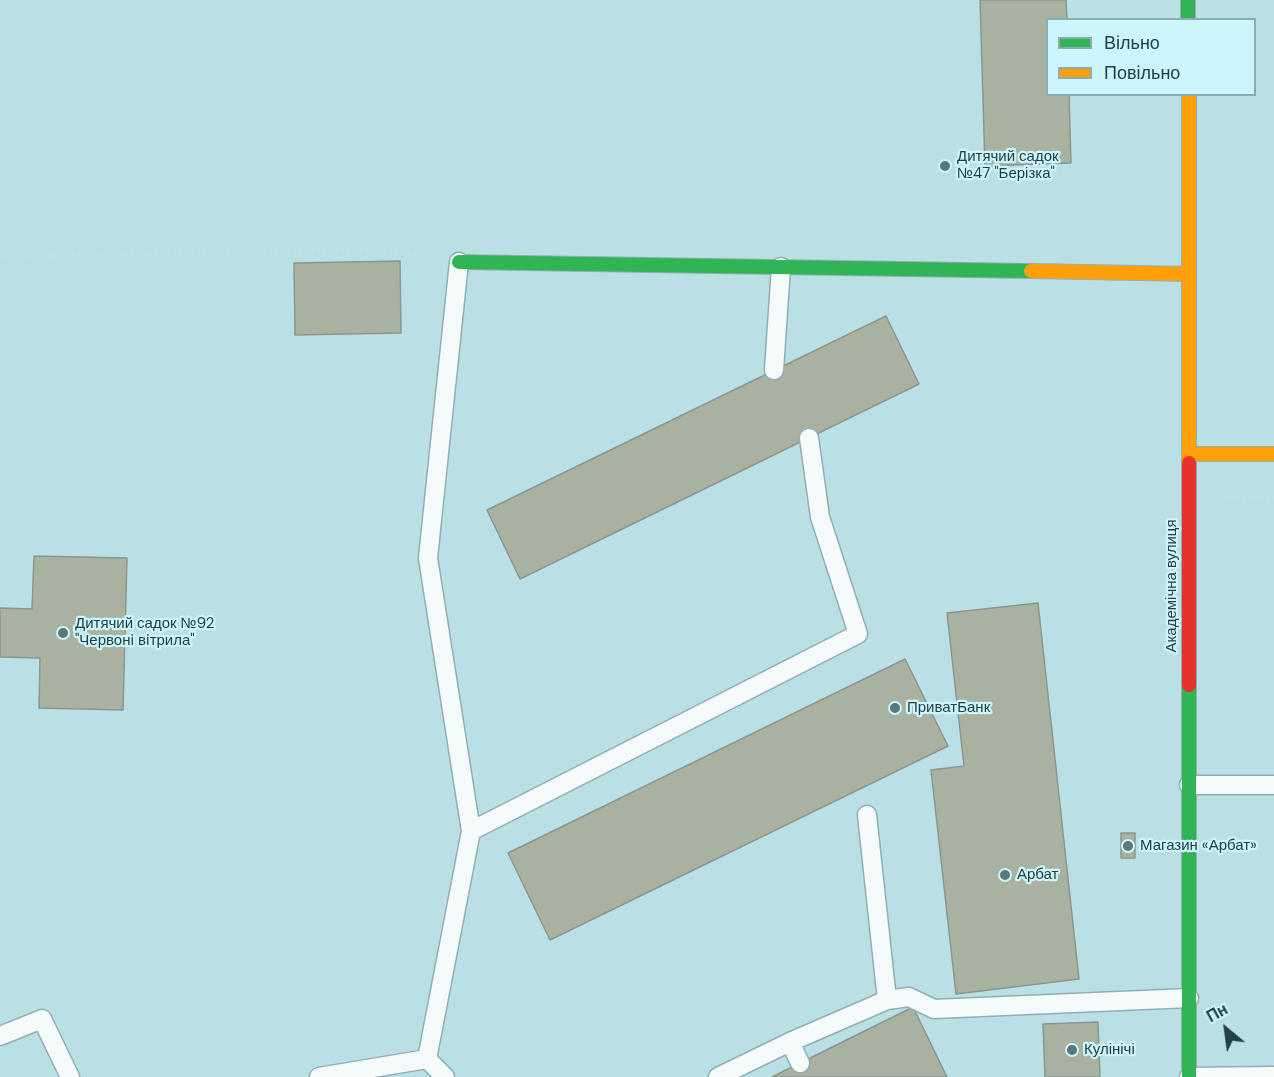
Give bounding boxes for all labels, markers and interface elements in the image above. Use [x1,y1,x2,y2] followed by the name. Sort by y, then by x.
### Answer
[1046,18,1256,96] legend
[1104,31,1160,55] text: Вільно
[1104,61,1180,85] text: Повільно
[957,148,1059,183] place label: Дитячий садок №47 "Берізка"
[938,159,952,173] marker: Дитячий садок №47 "Берізка"
[1163,519,1181,653] street label: Академічна вулиця
[75,615,214,650] place label: Дитячий садок №92 "Червонi вiтрила"
[56,626,70,640] marker: Дитячий садок №92 "Червонi вiтрила"
[907,699,990,717] place label: ПриватБанк
[888,701,902,715] marker: ПриватБанк
[1140,837,1257,855] place label: Магазин «Арбат»
[1121,839,1135,853] marker: Магазин «Арбат»
[1017,866,1058,884] place label: Арбат
[998,868,1012,882] marker: Арбат
[1196,999,1256,1059] north arrow
[1203,999,1231,1027] text: Пн
[1084,1041,1135,1059] place label: Кулінічі
[1065,1043,1079,1057] marker: Кулінічі

